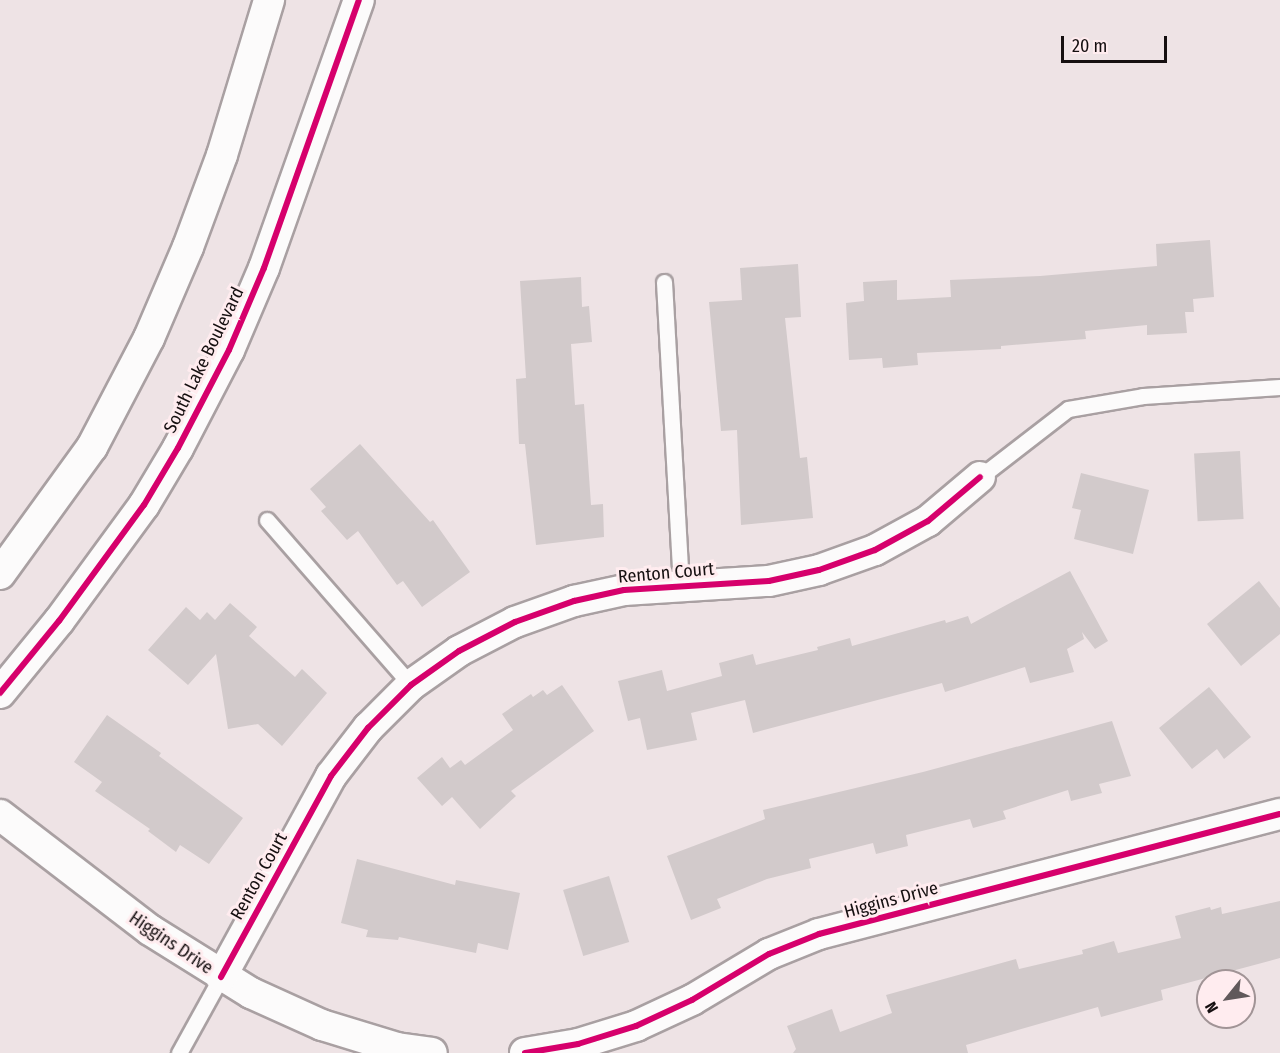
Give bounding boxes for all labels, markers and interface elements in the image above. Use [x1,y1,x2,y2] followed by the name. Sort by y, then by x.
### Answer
[1064,24,1170,62] scale bar
[1072,35,1107,57] text: 20 m
[159,284,249,436] street label: South Lake Boulevard
[617,558,715,588] street label: Renton Court
[226,829,292,923] street label: Renton Court
[842,877,940,923] street label: Higgins Drive
[125,907,217,979] street label: Higgins Drive
[1196,969,1256,1029] north arrow
[1201,998,1222,1016] text: N

